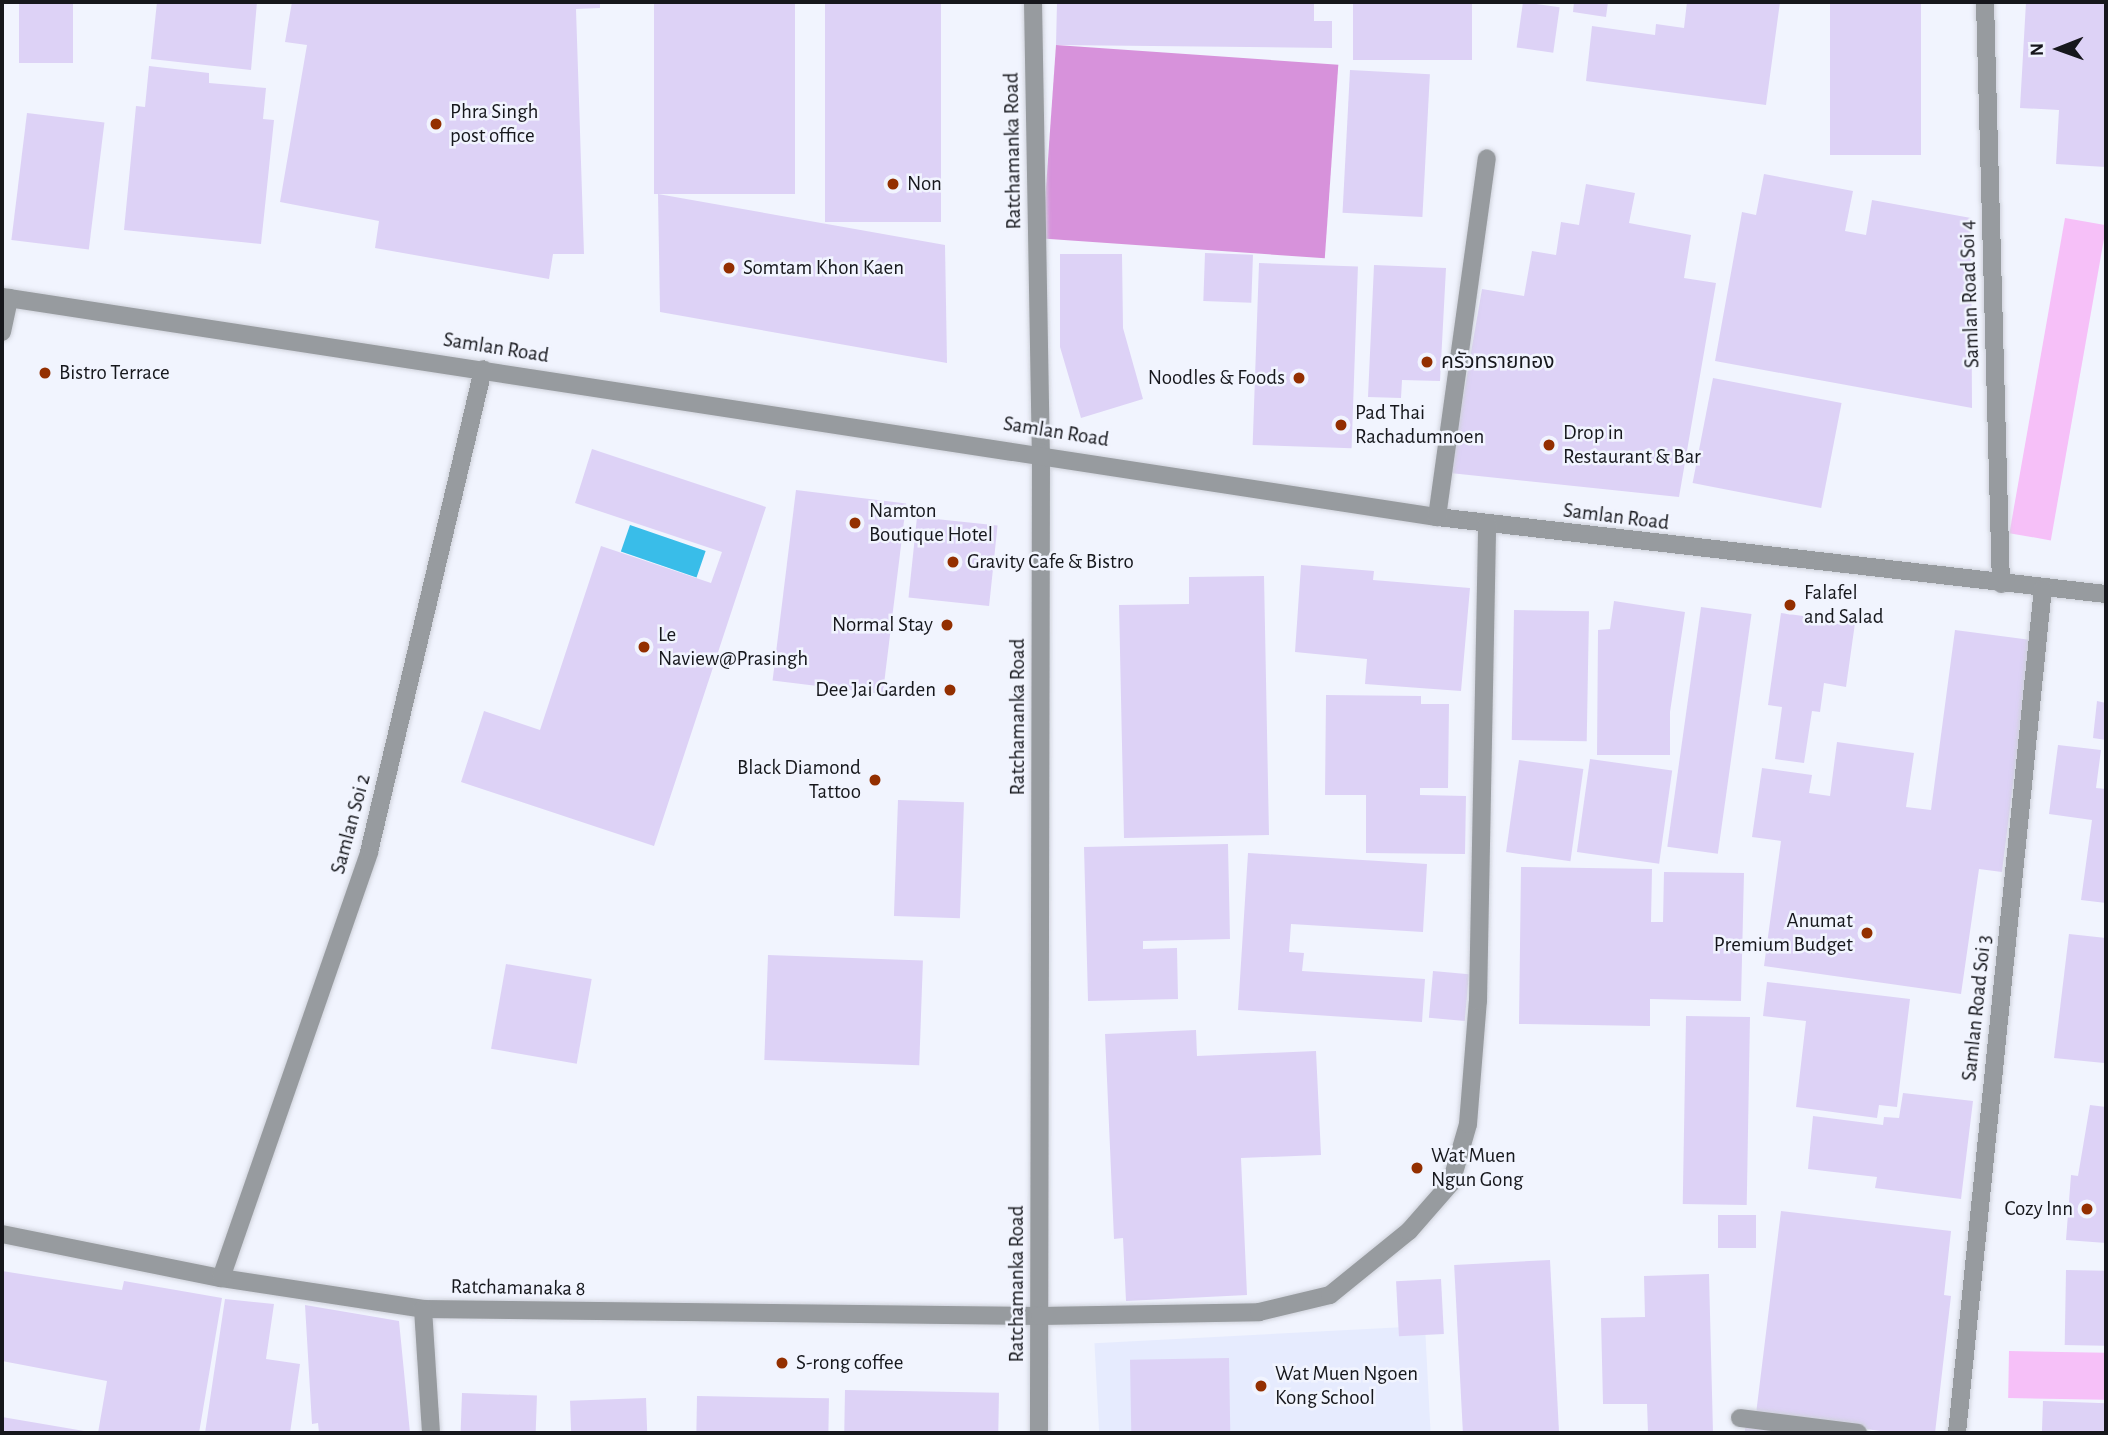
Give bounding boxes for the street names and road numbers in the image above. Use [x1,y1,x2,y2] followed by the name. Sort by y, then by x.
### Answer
[999,72,1027,230] street label: Ratchamanka Road
[1955,219,1985,369] street label: Samlan Road Soi 4
[441,327,551,369] street label: Samlan Road
[1001,411,1111,453] street label: Samlan Road
[1562,498,1670,536] street label: Samlan Road
[1005,638,1031,796] street label: Ratchamanka Road
[326,771,376,877] street label: Samlan Soi 2
[1957,934,1997,1082] street label: Samlan Road Soi 3
[1004,1205,1030,1363] street label: Ratchamanka Road
[450,1274,586,1302] street label: Ratchamanaka 8

